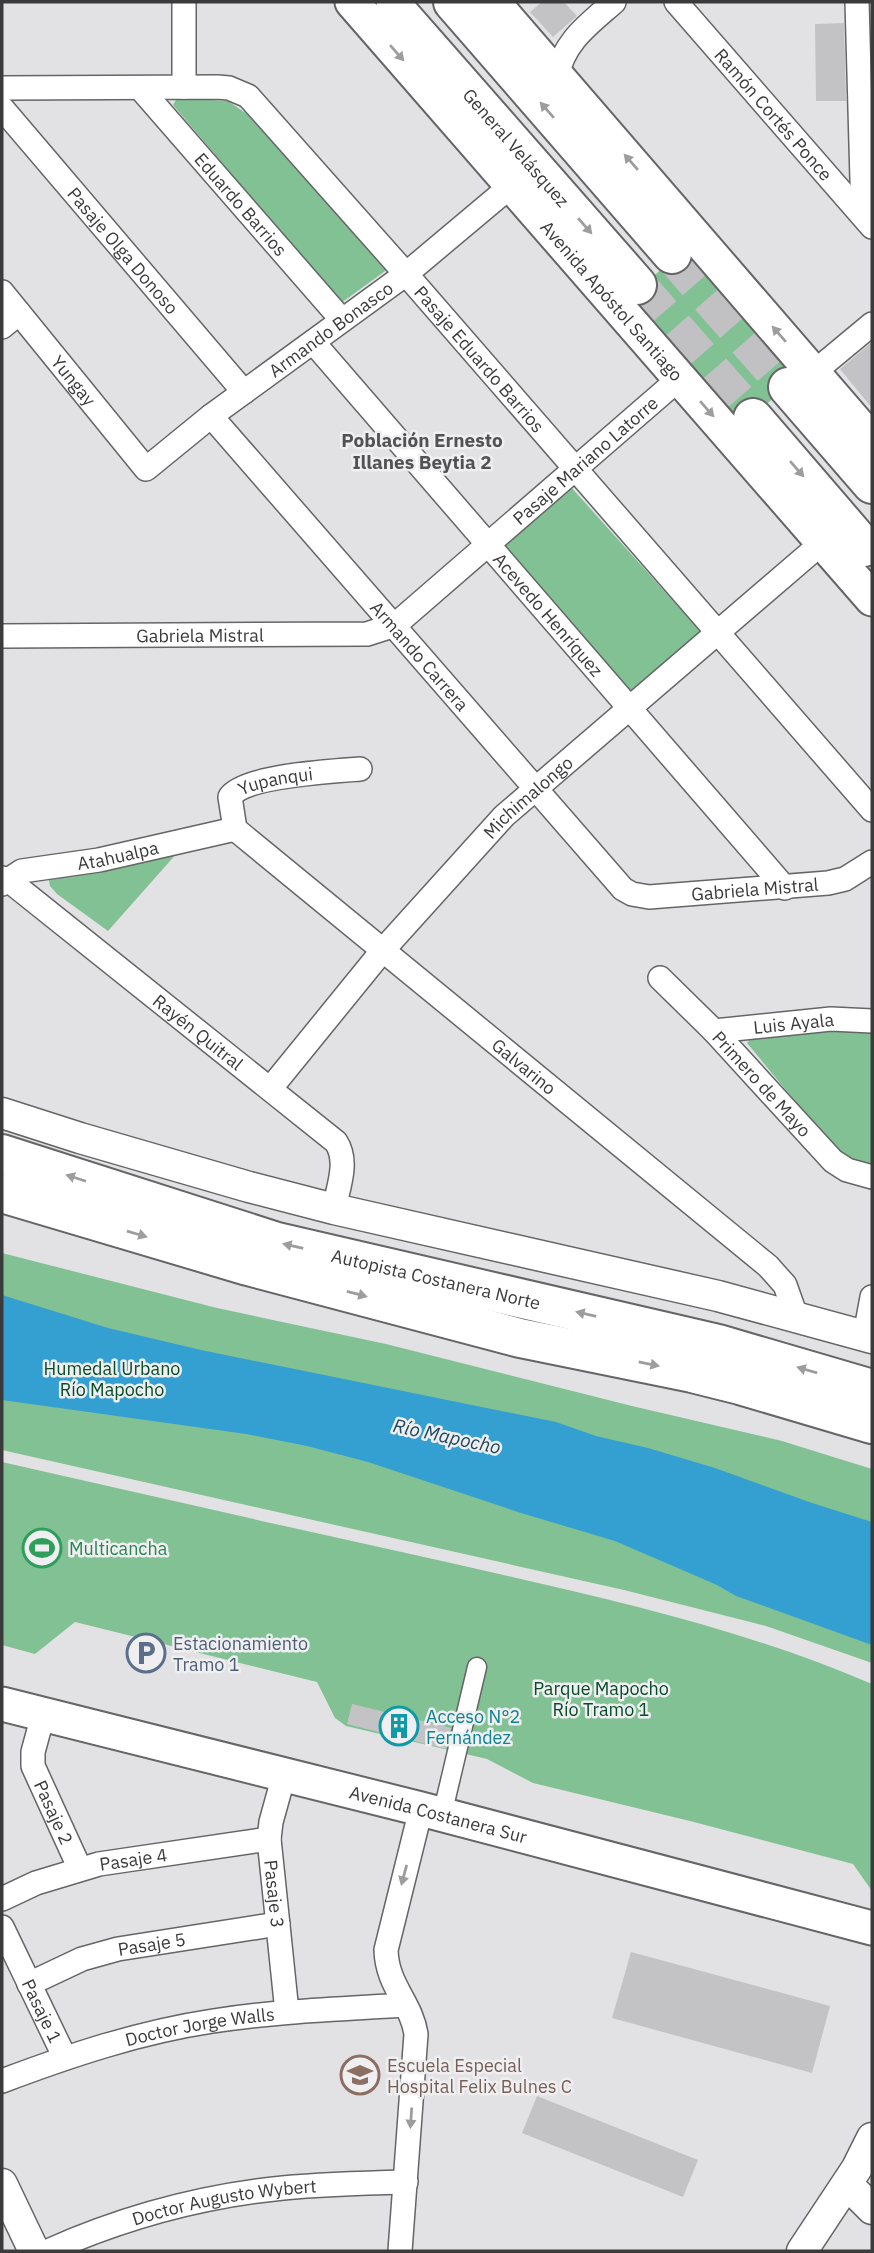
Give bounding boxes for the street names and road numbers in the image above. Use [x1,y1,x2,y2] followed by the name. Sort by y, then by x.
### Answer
[710,43,838,185] street label: Ramón Cortés Ponce
[458,83,575,211] street label: General Velásquez
[190,148,292,261] street label: Eduardo Barrios
[63,182,184,319] street label: Pasaje Olga Donoso
[536,216,688,386] street label: Avenida Apóstol Santiago
[264,276,397,382] street label: Armando Bonasco
[410,281,550,437] street label: Pasaje Eduardo Barrios
[47,350,101,410] street label: Yungay
[508,391,663,529] street label: Pasaje Mariano Latorre
[489,548,608,681] street label: Acevedo Henríquez
[366,596,474,716] street label: Armando Carrera
[136,623,264,647] street label: Gabriela Mistral
[478,751,577,843] street label: Michimalongo
[234,762,314,800] street label: Yupanqui
[76,835,161,874] street label: Atahualpa
[690,872,819,905] street label: Gabriela Mistral
[149,989,248,1075] street label: Rayén Quitral
[752,1007,835,1038] street label: Luis Ayala
[708,1026,817,1142] street label: Primero de Mayo
[487,1033,561,1099] street label: Galvarino
[329,1243,543,1314] street label: Autopista Costanera Norte
[29,1776,79,1848] street label: Pasaje 2
[347,1780,530,1848] street label: Avenida Costanera Sur
[98,1843,169,1875] street label: Pasaje 4
[260,1859,290,1929] street label: Pasaje 3
[116,1927,187,1960] street label: Pasaje 5
[17,1975,67,2047] street label: Pasaje 1
[123,2002,276,2051] street label: Doctor Jorge Walls
[129,2174,317,2230] street label: Doctor Augusto Wybert

